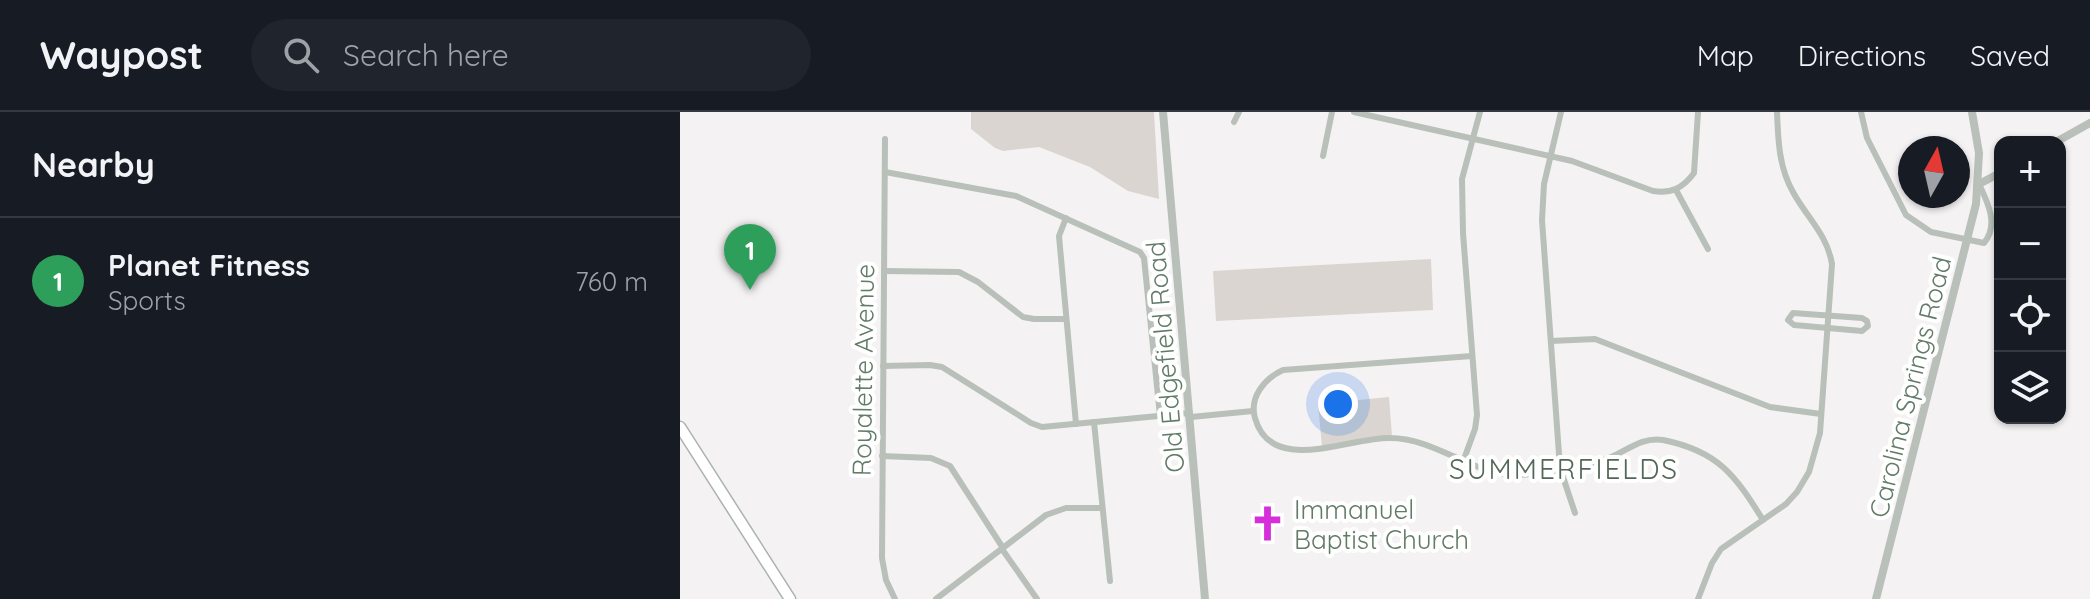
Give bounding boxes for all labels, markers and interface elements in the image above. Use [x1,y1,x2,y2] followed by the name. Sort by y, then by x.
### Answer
[251,19,811,91] search box
[40,31,203,79] text: Waypost
[279,33,323,77] icon: search
[343,36,509,74] text: Search here
[1697,38,1754,73] text: Map
[1798,38,1926,73] text: Directions
[1970,38,2050,73] text: Saved
[1898,136,1970,208] north arrow
[1994,136,2066,424] map controls
[1994,136,2066,208] button: +
[32,143,155,186] text: Nearby
[1994,208,2066,280] button: −
[724,224,776,290] pin: 1
[1138,240,1192,474] street label: Old Edgefield Road
[108,246,310,284] text: Planet Fitness
[1862,253,1958,521] street label: Carolina Springs Road
[845,264,881,476] street label: Royalette Avenue
[53,265,63,298] text: 1
[575,265,648,298] text: 760 m
[1994,280,2066,352] button: locate
[108,284,186,317] text: Sports
[1994,352,2066,424] button: layers
[1318,384,1358,424] your location
[1449,451,1679,486] district label: SUMMERFIELDS
[1294,493,1469,556] place label: Immanuel Baptist Church
[1249,505,1287,543] church icon: Immanuel Baptist Church

